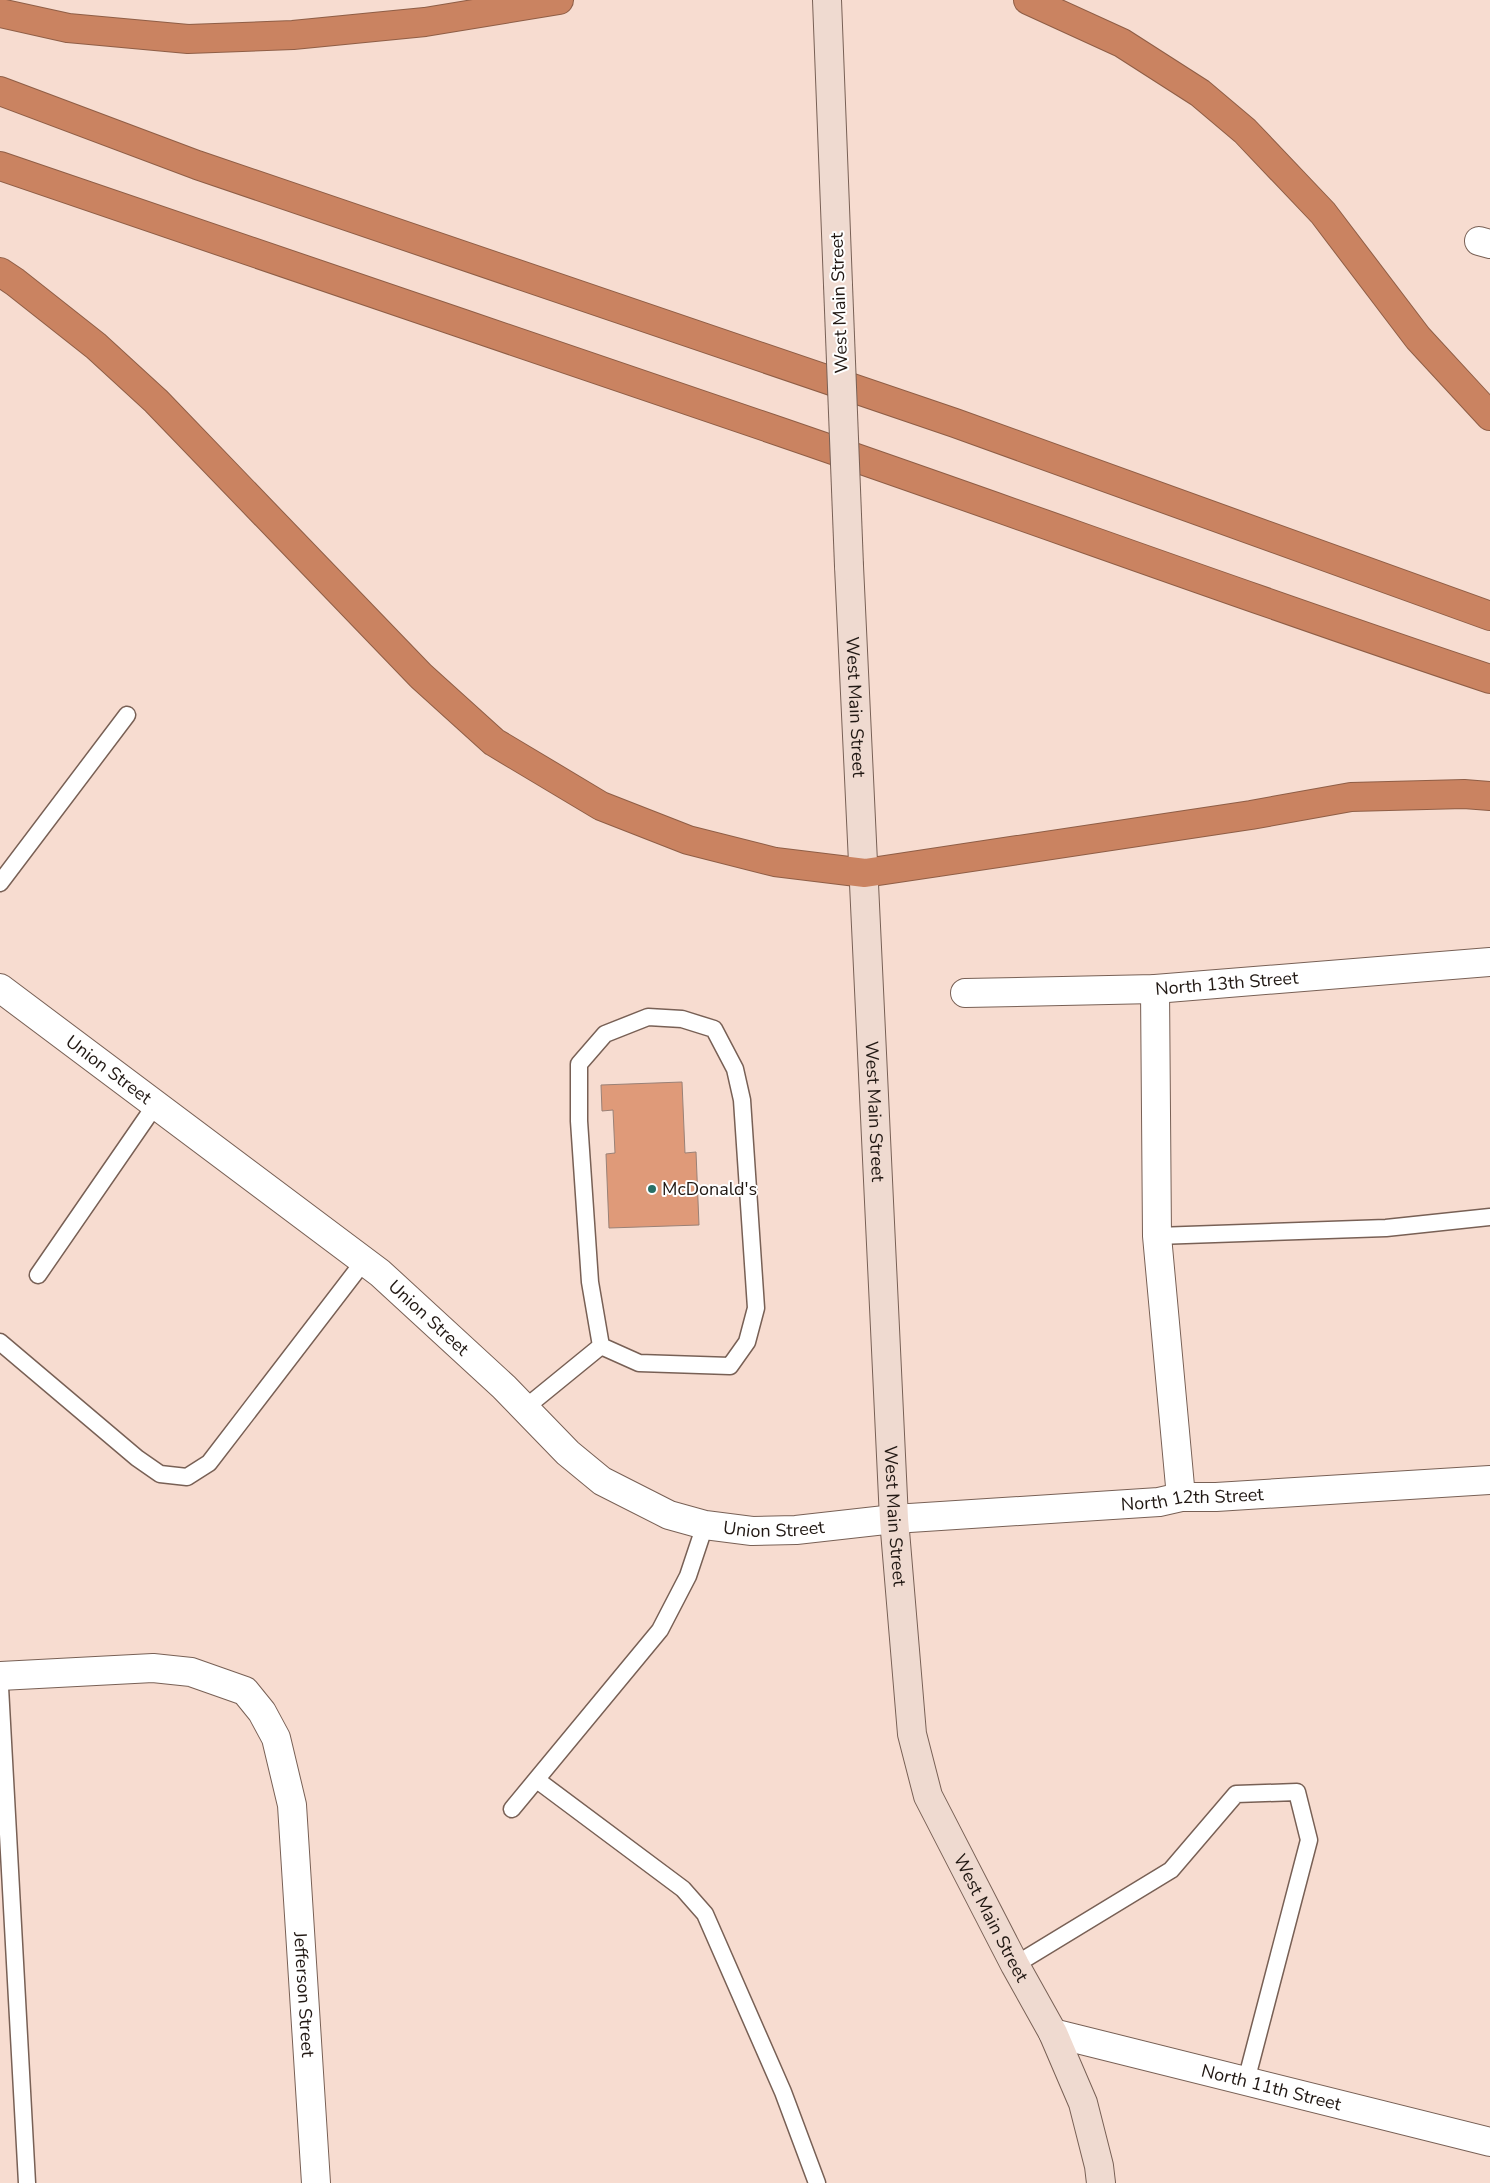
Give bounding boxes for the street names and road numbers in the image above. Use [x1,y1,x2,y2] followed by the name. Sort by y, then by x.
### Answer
[825,231,853,374] street label: West Main Street
[840,636,871,779] street label: West Main Street
[1154,965,1300,1001] street label: North 13th Street
[61,1030,157,1110] street label: Union Street
[859,1040,890,1183] street label: West Main Street
[383,1274,475,1361] street label: Union Street
[879,1445,912,1588] street label: West Main Street
[1120,1482,1265,1516] street label: North 12th Street
[722,1515,826,1543] street label: Union Street
[948,1850,1034,1987] street label: West Main Street
[288,1930,320,2059] street label: Jefferson Street
[1199,2058,1344,2117] street label: North 11th Street

